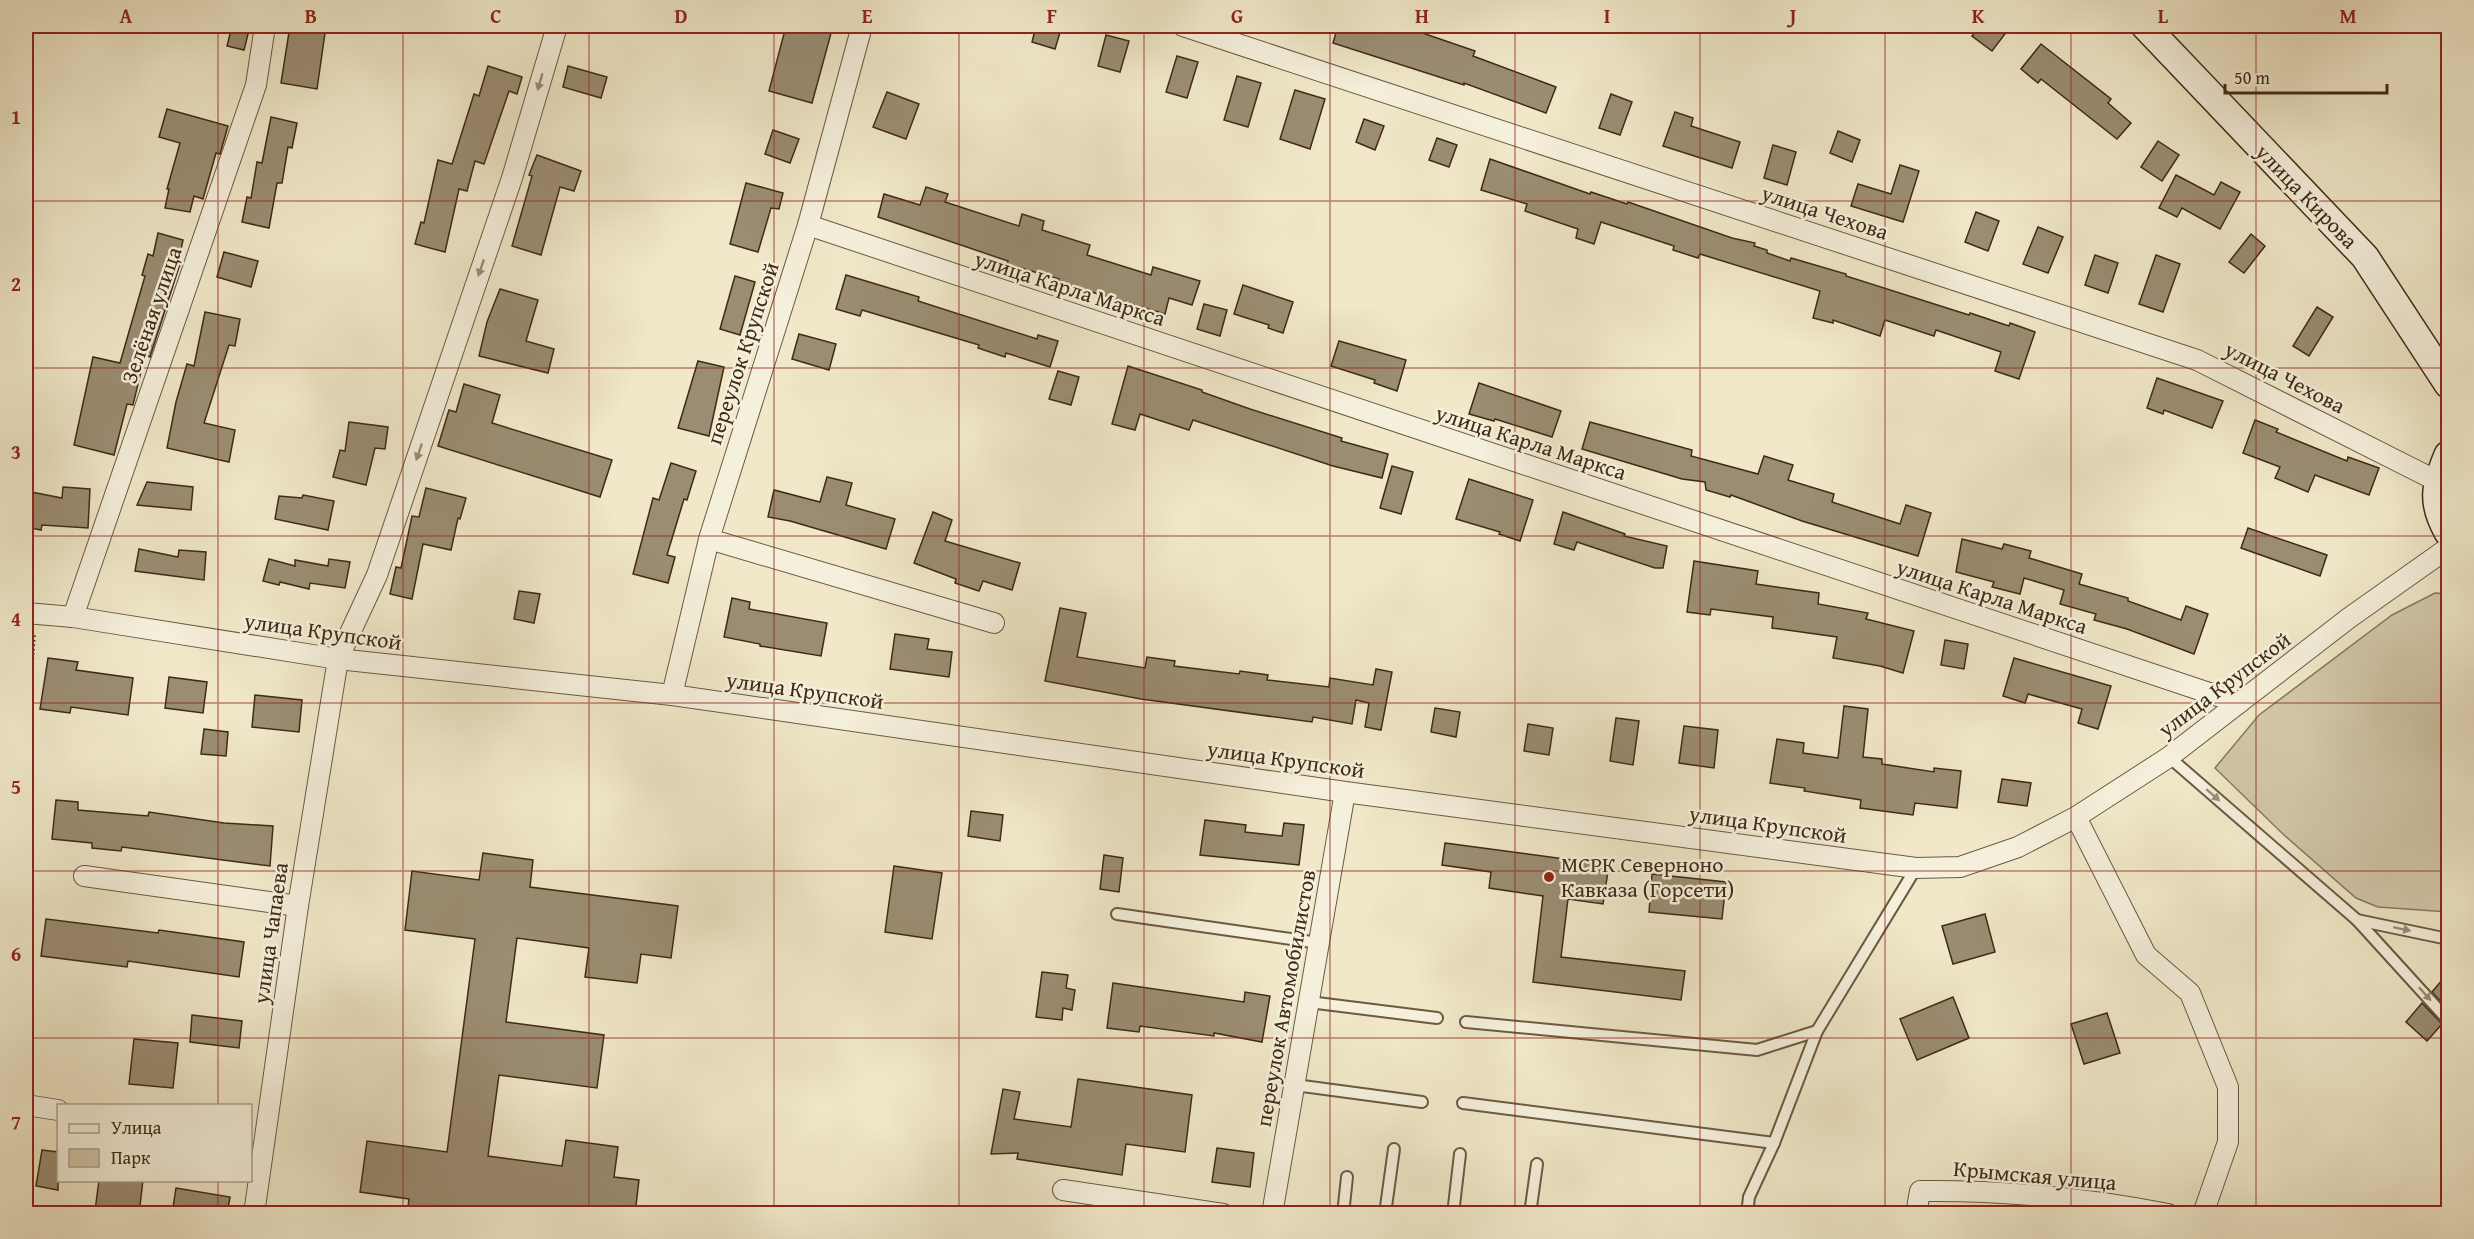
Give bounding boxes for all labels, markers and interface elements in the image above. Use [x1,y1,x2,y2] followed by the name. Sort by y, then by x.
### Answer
[120,1,133,30] text: A
[305,1,317,30] text: B
[490,1,502,30] text: C
[674,1,688,30] text: D
[862,1,873,30] text: E
[1047,1,1057,30] text: F
[1231,1,1243,30] text: G
[1415,1,1429,30] text: H
[1604,1,1610,30] text: I
[1787,1,1797,30] text: J
[1972,1,1985,30] text: K
[2158,1,2169,30] text: L
[2339,1,2357,30] text: M
[2225,57,2387,95] scale bar
[2234,64,2270,91] text: 50 m
[535,73,544,91] one-way arrow
[11,102,21,131] text: 1
[2248,136,2366,256] street label: улица Кирова
[1757,176,1893,248] street label: улица Чехова
[113,242,190,388] street label: Зелёная улица
[970,242,1170,334] street label: улица Карла Маркса
[697,258,787,448] street label: переулок Крупской
[476,259,486,277] one-way arrow
[11,269,21,298] text: 2
[2218,332,2351,421] street label: улица Чехова
[1431,396,1631,488] street label: улица Карла Маркса
[11,437,21,466] text: 3
[413,443,423,461] one-way arrow
[1892,550,2092,642] street label: улица Карла Маркса
[11,604,21,633] text: 4
[241,604,404,658] street label: улица Крупской
[2150,623,2297,745] street label: улица Крупской
[723,663,886,717] street label: улица Крупской
[1204,732,1367,786] street label: улица Крупской
[11,772,21,801] text: 5
[2205,788,2220,801] one-way arrow
[1686,797,1849,851] street label: улица Крупской
[1561,848,1734,905] place label: МСРК Северноно Кавказа (Горсети)
[244,860,296,1007] street label: улица Чапаева
[1247,867,1323,1129] street label: переулок Автомобилистов
[1542,870,1556,884] marker: МСРК Северноно Кавказа (Горсети)
[2393,925,2412,935] one-way arrow
[11,939,21,968] text: 6
[2418,986,2431,1001] one-way arrow
[57,1104,252,1182] legend
[11,1107,21,1136] text: 7
[111,1114,162,1141] text: Улица
[111,1144,151,1171] text: Парк
[1952,1152,2118,1198] street label: Крымская улица

